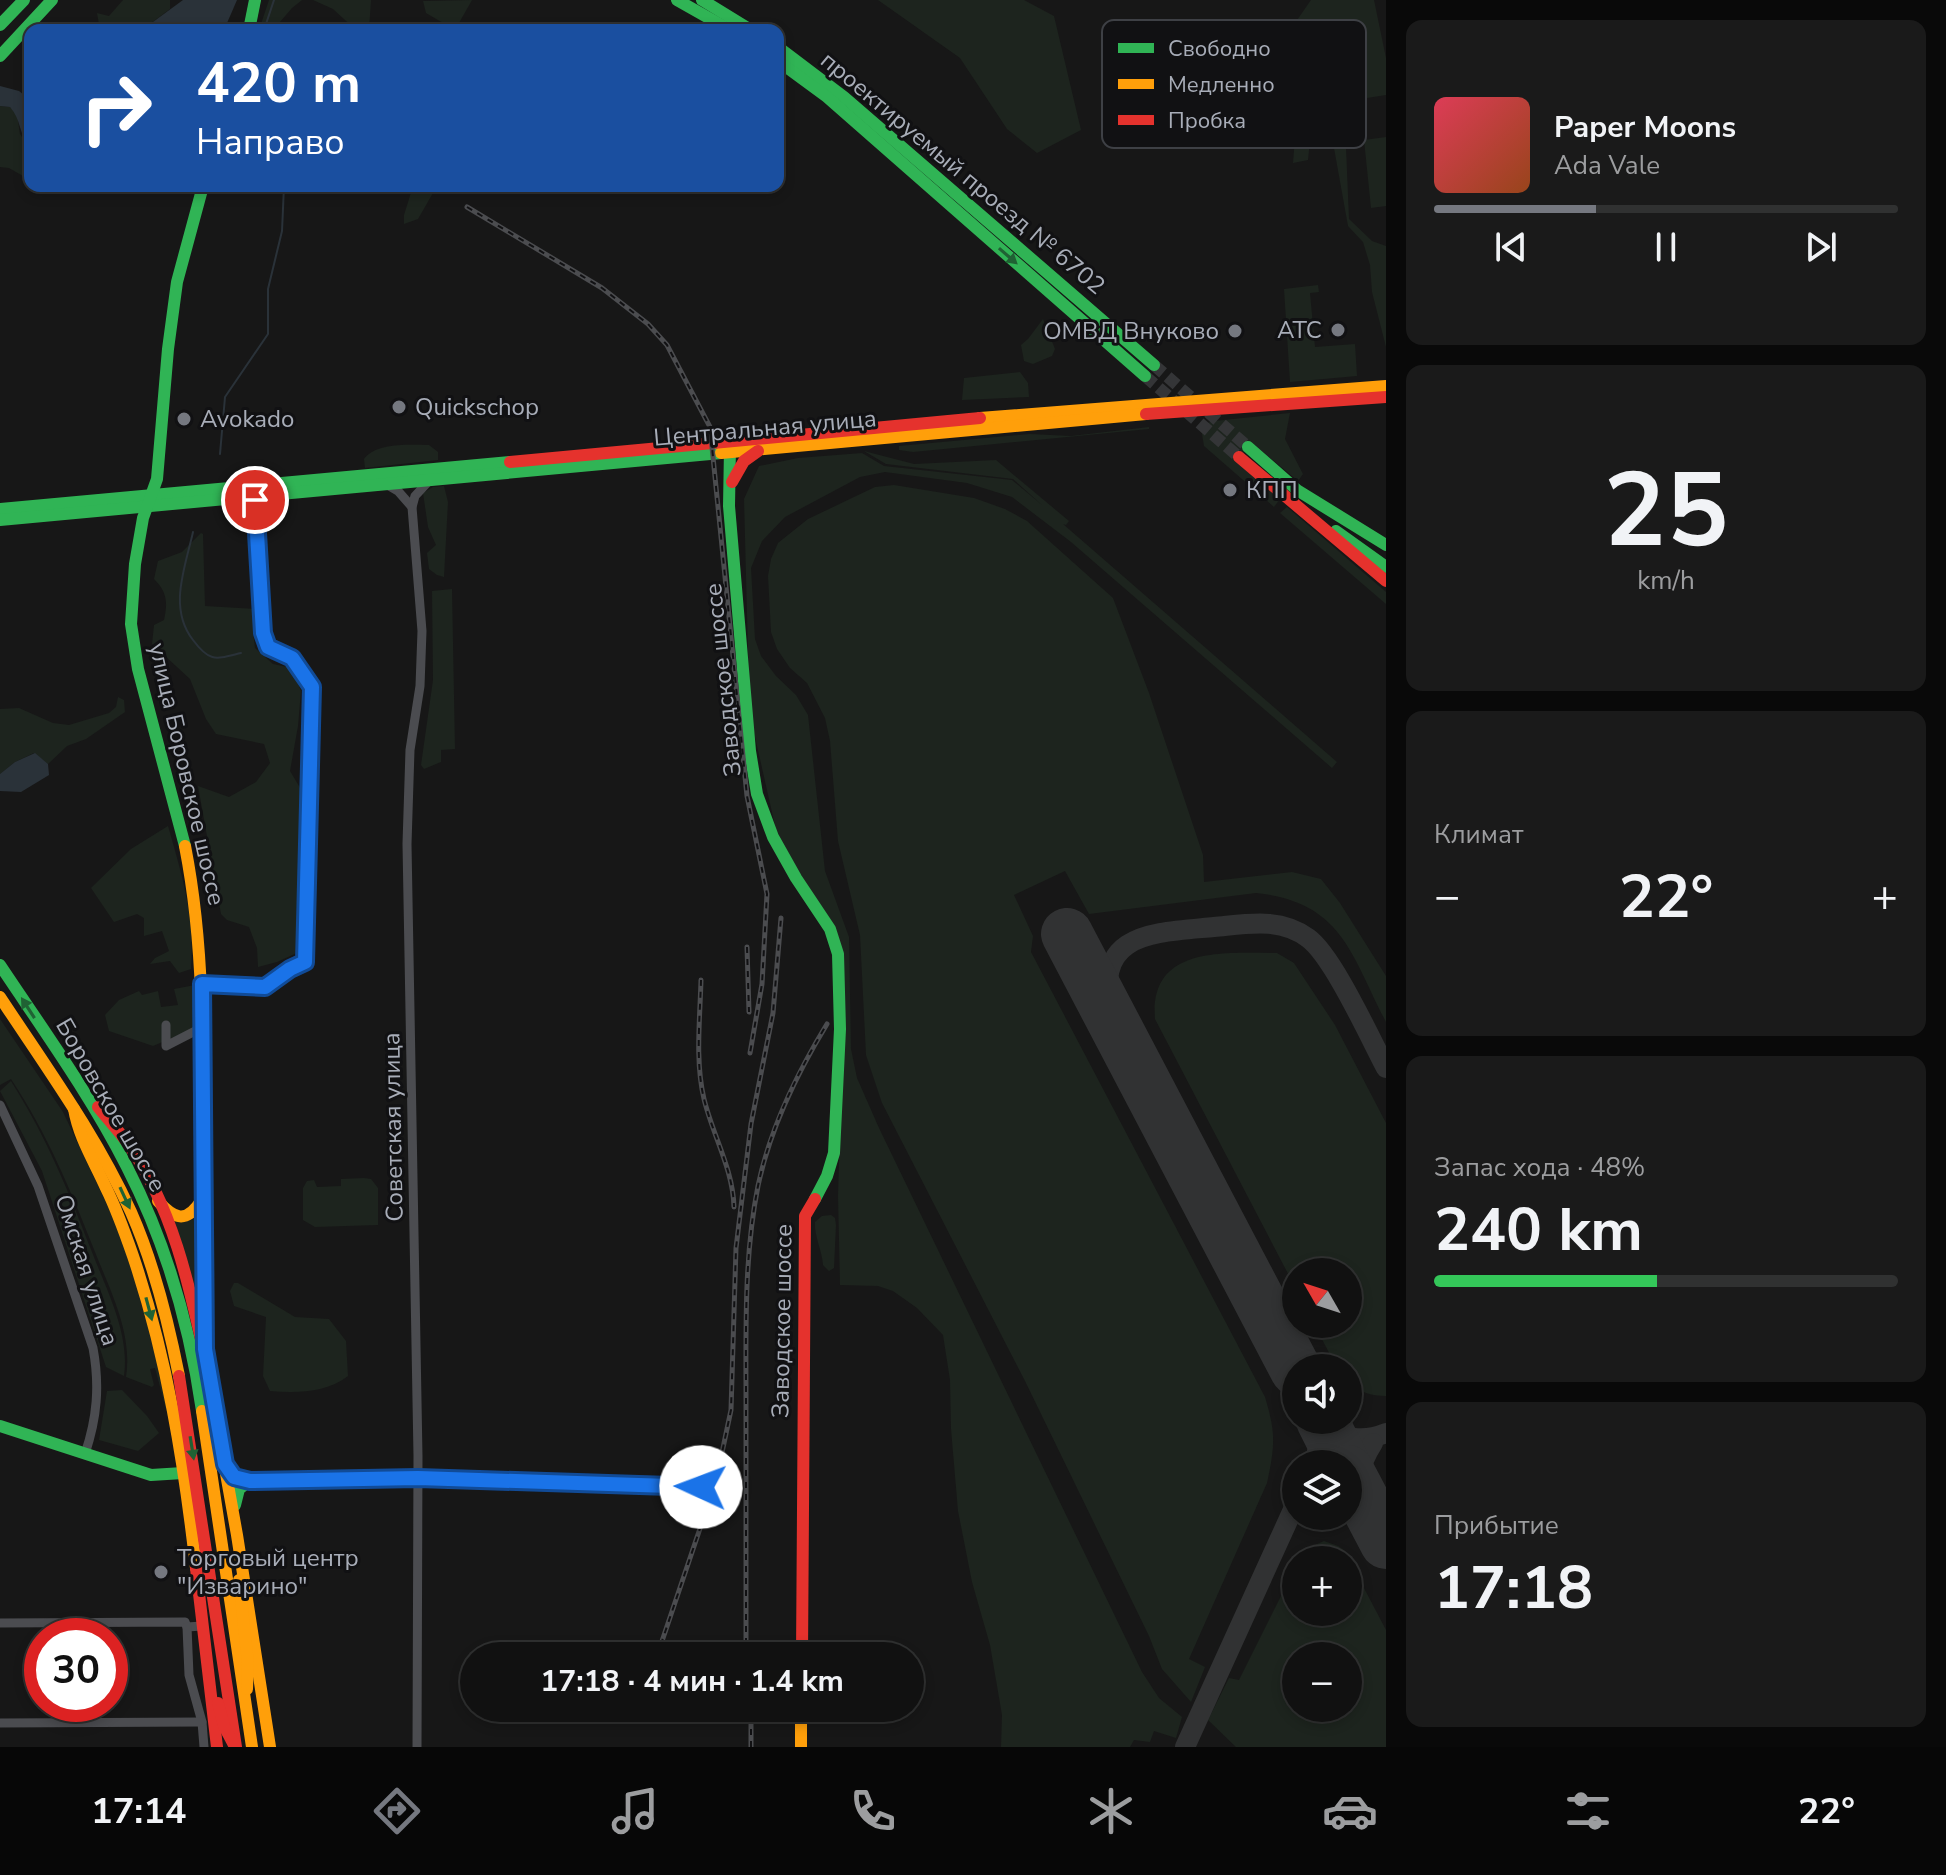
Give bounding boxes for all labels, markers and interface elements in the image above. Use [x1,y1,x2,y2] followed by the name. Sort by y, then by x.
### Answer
[1102,20,1366,148] legend
[1168,34,1271,64] text: Свободно
[814,44,1112,302] street label: проектируемый проезд № 6702
[196,45,361,122] text: 420 m
[64,56,168,160] icon: right
[1168,70,1275,100] text: Медленно
[1168,106,1246,136] text: Пробка
[1554,107,1736,148] text: Paper Moons
[196,118,345,167] text: Направо
[1554,148,1660,183] text: Ada Vale
[1489,225,1533,269] icon: previous
[1644,225,1688,269] icon: pause
[1799,225,1843,269] icon: next
[999,247,1018,265] one-way arrow
[1277,314,1322,346] place label: АТС
[1043,315,1219,347] place label: ОМВД Внуково
[1329,321,1347,339] marker: АТС
[1226,322,1244,340] marker: ОМВД Внуково
[415,391,539,423] place label: Quickschop
[390,398,408,416] marker: Quickschop
[652,402,878,454] street label: Центральная улица
[200,403,294,435] place label: Avokado
[175,410,193,428] marker: Avokado
[1604,440,1728,582] text: 25
[221,466,289,534] pin
[1246,474,1298,506] place label: КПП
[233,478,277,522] icon: arrive
[1221,481,1239,499] marker: КПП
[1637,563,1695,598] text: km/h
[697,582,749,778] street label: Заводское шоссе
[141,640,233,908] street label: улица Боровское шоссе
[1434,817,1523,852] text: Климат
[1619,856,1713,938] text: 22°
[1434,867,1460,927] text: −
[1872,867,1898,927] text: +
[21,998,36,1019] one-way arrow
[48,1012,174,1198] street label: Боровское шоссе
[375,1032,411,1222] street label: Советская улица
[1434,1150,1645,1185] text: Запас хода · 48%
[118,1187,132,1210] one-way arrow
[1434,1189,1643,1271] text: 240 km
[47,1190,127,1350] street label: Омская улица
[764,1224,800,1418] street label: Заводское шоссе
[1282,1258,1362,1338] north arrow
[1282,1258,1362,1722] map controls
[144,1297,156,1322] one-way arrow
[1282,1354,1362,1434] button: sound
[186,1436,199,1461] one-way arrow
[659,1445,743,1529] position arrow
[1282,1450,1362,1530] button: layers
[1434,1508,1559,1543] text: Прибытие
[177,1542,359,1602] place label: Торговый центр "Изварино"
[1282,1546,1362,1626] button: +
[1434,1547,1593,1629] text: 17:18
[152,1563,170,1581] marker: Торговый центр "Изварино"
[24,1618,128,1722] speed limit sign: 30
[1282,1642,1362,1722] button: −
[540,1661,844,1702] text: 17:18 · 4 мин · 1.4 km
[369,1783,425,1839] icon: directions
[607,1783,663,1839] icon: music
[845,1783,901,1839] icon: phone
[1083,1783,1139,1839] icon: climate
[1322,1783,1378,1839] icon: car
[1560,1783,1616,1839] icon: filters
[91,1787,186,1836] text: 17:14
[1798,1787,1855,1836] text: 22°

